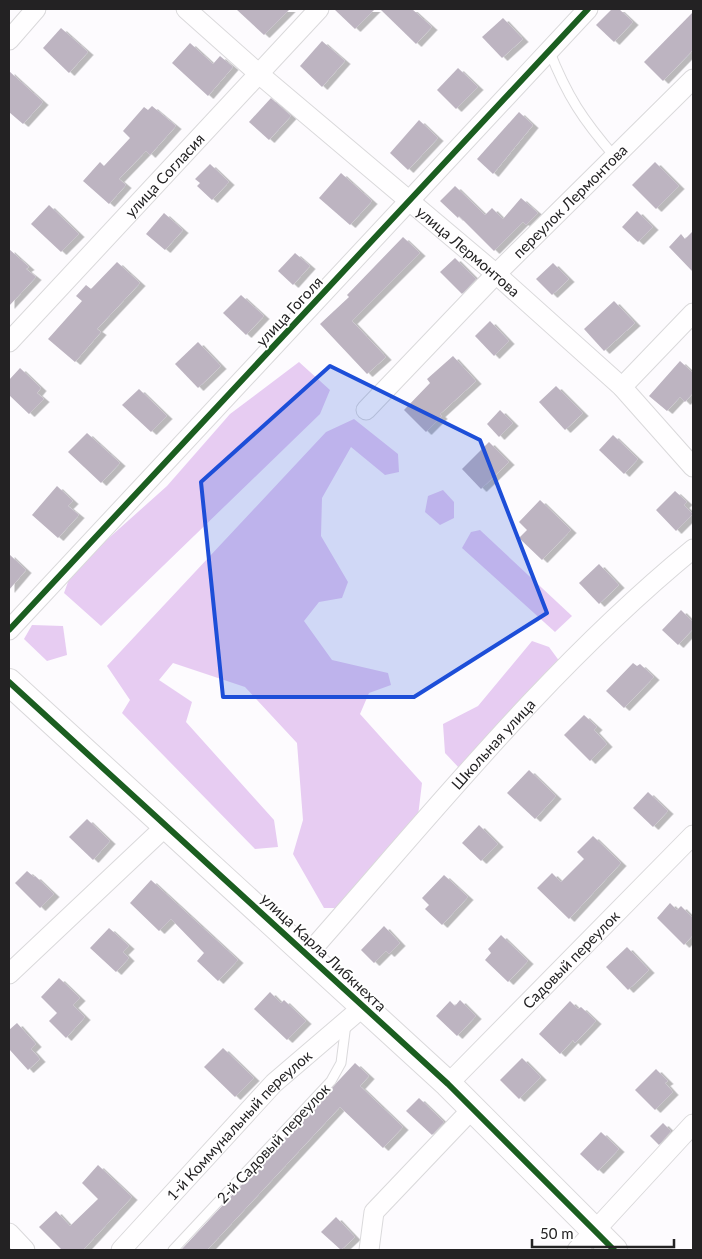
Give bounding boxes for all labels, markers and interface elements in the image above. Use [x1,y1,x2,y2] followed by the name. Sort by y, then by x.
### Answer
[121,129,208,221] street label: улица Согласия
[509,140,631,261] street label: переулок Лермонтова
[413,202,524,300] street label: улица Лермонтова
[252,272,326,350] street label: улица Гоголя
[447,695,539,793] street label: Школьная улица
[257,889,391,1015] street label: улица Карла Либкнехта
[519,906,623,1012] street label: Садовый переулок
[162,1046,315,1204] street label: 1-й Коммунальный переулок
[213,1079,333,1207] street label: 2-й Садовый переулок
[532,1216,674,1248] scale bar
[540,1224,574,1242] text: 50 m

